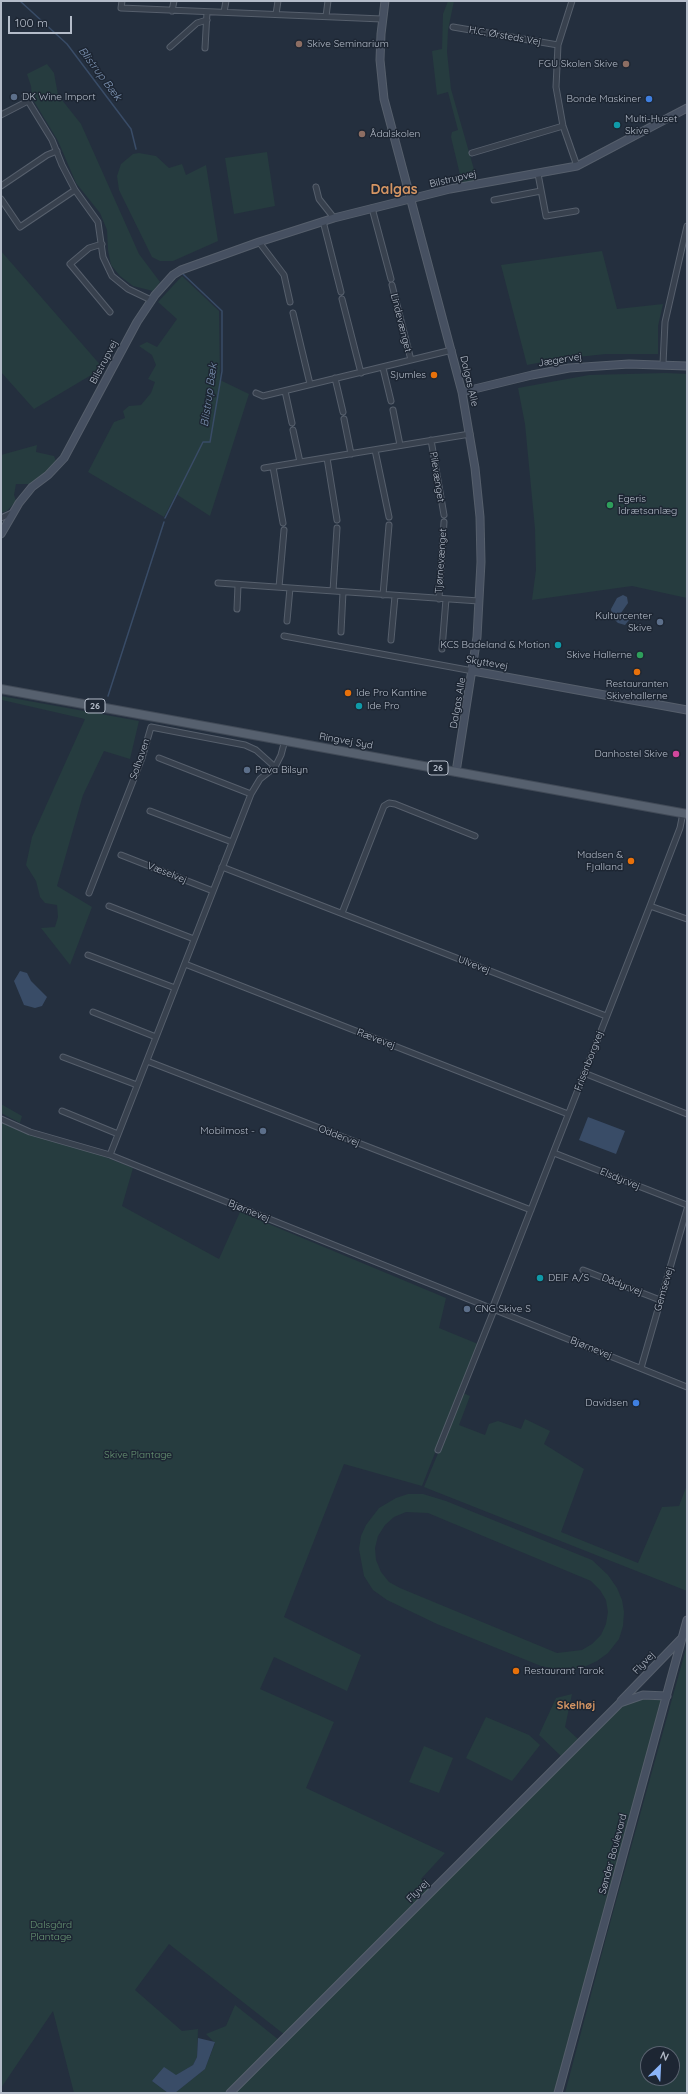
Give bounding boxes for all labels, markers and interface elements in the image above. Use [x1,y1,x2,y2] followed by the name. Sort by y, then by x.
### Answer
[10,8,74,34] scale bar
[15,15,48,30] text: 100 m
[468,24,542,48] street label: H.C. Ørsteds Vej
[307,38,389,50] place label: Skive Seminarium
[294,39,304,49] marker: Skive Seminarium
[75,44,125,104] water label: Blistrup Bæk
[538,58,618,70] place label: FGU Skolen Skive
[621,59,631,69] marker: FGU Skolen Skive
[22,91,96,103] place label: DK Wine Import
[9,92,19,102] marker: DK Wine Import
[566,93,641,105] place label: Bonde Maskiner
[644,94,654,104] marker: Bonde Maskiner
[625,113,677,136] place label: Multi-Huset Skive
[612,120,622,130] marker: Multi-Huset Skive
[370,128,420,140] place label: Ådalskolen
[357,129,367,139] marker: Ådalskolen
[428,168,478,190] street label: Bilstrupvej
[371,182,417,198] district label: Dalgas
[388,292,414,354] street label: Lindevænget
[87,338,121,386] street label: Bilstrupvej
[537,351,583,369] street label: Jægervej
[457,354,481,408] street label: Dalgas Alle
[198,362,220,428] water label: Blistrup Bæk
[390,369,426,381] place label: Sjumles
[429,370,439,380] marker: Sjumles
[427,451,447,503] street label: Pilevænget
[618,493,677,516] place label: Egeris Idrætsanlæg
[605,500,615,510] marker: Egeris Idrætsanlæg
[433,528,449,594] street label: Tjørnevænget
[595,610,652,634] place label: Kulturcenter Skive
[655,617,665,627] marker: Kulturcenter Skive
[440,639,550,651] place label: KCS Badeland & Motion
[553,640,563,650] marker: KCS Badeland & Motion
[567,649,632,661] place label: Skive Hallerne
[635,650,645,660] marker: Skive Hallerne
[465,653,509,673] street label: Skyttevej
[632,667,642,677] marker: Restauranten Skivehallerne
[448,676,468,730] street label: Dalgas Alle
[606,678,668,702] place label: Restauranten Skivehallerne
[356,687,427,699] place label: Ide Pro Kantine
[343,688,353,698] marker: Ide Pro Kantine
[85,699,105,713] road number: 26
[367,700,400,712] place label: Ide Pro
[354,701,364,711] marker: Ide Pro
[318,730,374,752] street label: Ringvej Syd
[127,737,153,781] street label: Solhaven
[595,748,668,760] place label: Danhostel Skive
[671,749,681,759] marker: Danhostel Skive
[428,761,448,775] road number: 26
[255,764,308,776] place label: Pava Bilsyn
[242,765,252,775] marker: Pava Bilsyn
[577,849,623,872] place label: Madsen & Fjalland
[626,856,636,866] marker: Madsen & Fjalland
[145,860,189,886] street label: Væselvej
[456,953,492,977] street label: Ulvevej
[355,1026,397,1052] street label: Rævevej
[572,1029,606,1093] street label: Frisenborgvej
[317,1123,361,1149] street label: Oddervej
[200,1125,255,1137] place label: Mobilmost -
[258,1126,268,1136] marker: Mobilmost -
[598,1166,642,1192] street label: Elsdyrvej
[226,1197,272,1225] street label: Bjørnevej
[652,1265,676,1313] street label: Gemsevej
[548,1272,589,1284] place label: DEIF A/S
[600,1272,644,1298] street label: Dådyrvej
[535,1273,545,1283] marker: DEIF A/S
[475,1303,531,1315] place label: CNG Skive S
[462,1304,472,1314] marker: CNG Skive S
[568,1334,614,1362] street label: Bjørnevej
[585,1397,628,1409] place label: Davidsen
[631,1398,641,1408] marker: Davidsen
[104,1449,172,1461] park label: Skive Plantage
[630,1649,658,1677] street label: Flyvej
[524,1665,604,1677] place label: Restaurant Tarok
[511,1666,521,1676] marker: Restaurant Tarok
[557,1699,595,1713] district label: Skelhøj
[596,1812,630,1896] street label: Sønder Boulevard
[404,1877,432,1905] street label: Flyvej
[30,1919,72,1942] park label: Dalsgård Plantage
[640,2046,680,2086] north arrow
[658,2048,671,2064] text: N

